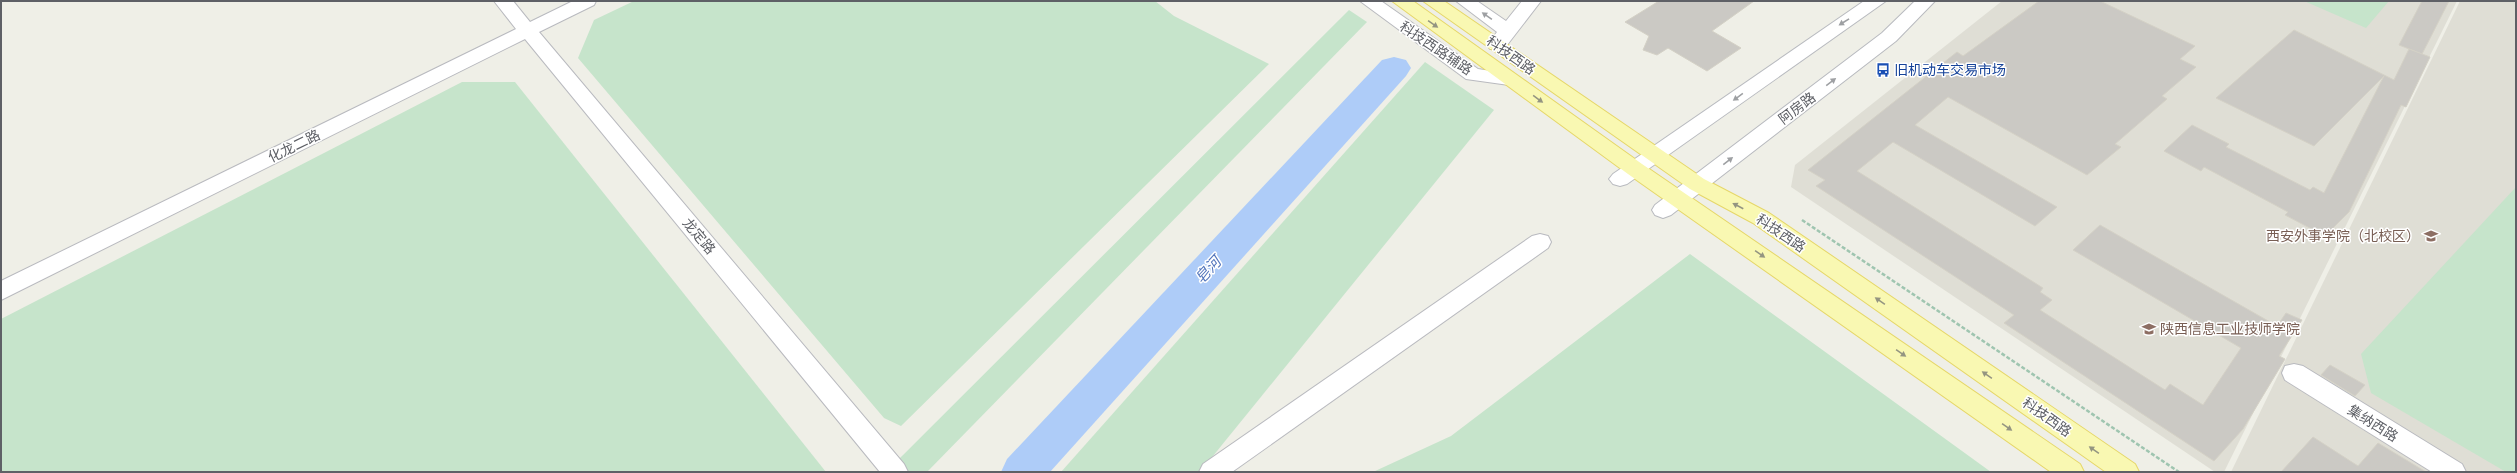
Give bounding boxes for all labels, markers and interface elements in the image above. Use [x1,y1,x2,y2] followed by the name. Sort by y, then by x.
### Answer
[1482,12,1492,20] one-way arrow
[1396,18,1475,79] street label: 科技西路辅路
[1838,18,1850,25] one-way arrow
[1427,20,1438,28] one-way arrow
[1483,32,1539,78] street label: 科技西路
[1875,62,1891,78] bus stop icon: 旧机动车交易市场
[1894,62,2006,79] place label: 旧机动车交易市场
[1826,78,1836,86] one-way arrow
[1775,89,1819,128] street label: 阿房路
[1733,93,1744,101] one-way arrow
[1533,95,1544,103] one-way arrow
[265,127,323,166] street label: 化龙二路
[1722,157,1733,165] one-way arrow
[1732,202,1743,209] one-way arrow
[1753,211,1809,256] street label: 科技西路
[679,215,719,258] street label: 龙定路
[2266,228,2420,245] place label: 西安外事学院（北校区）
[2423,228,2439,244] school or university icon: 西安外事学院（北校区）
[1755,250,1765,258] one-way arrow
[1191,251,1227,287] water label: 皂河
[1875,297,1885,305] one-way arrow
[2141,321,2157,337] school or university icon: 陕西信息工业技师学院
[2160,321,2300,338] place label: 陕西信息工业技师学院
[1896,349,1906,357] one-way arrow
[1982,371,1992,379] one-way arrow
[2019,394,2075,440] street label: 科技西路
[2344,401,2401,445] street label: 集纳西路
[2002,423,2013,431] one-way arrow
[2088,446,2099,454] one-way arrow

